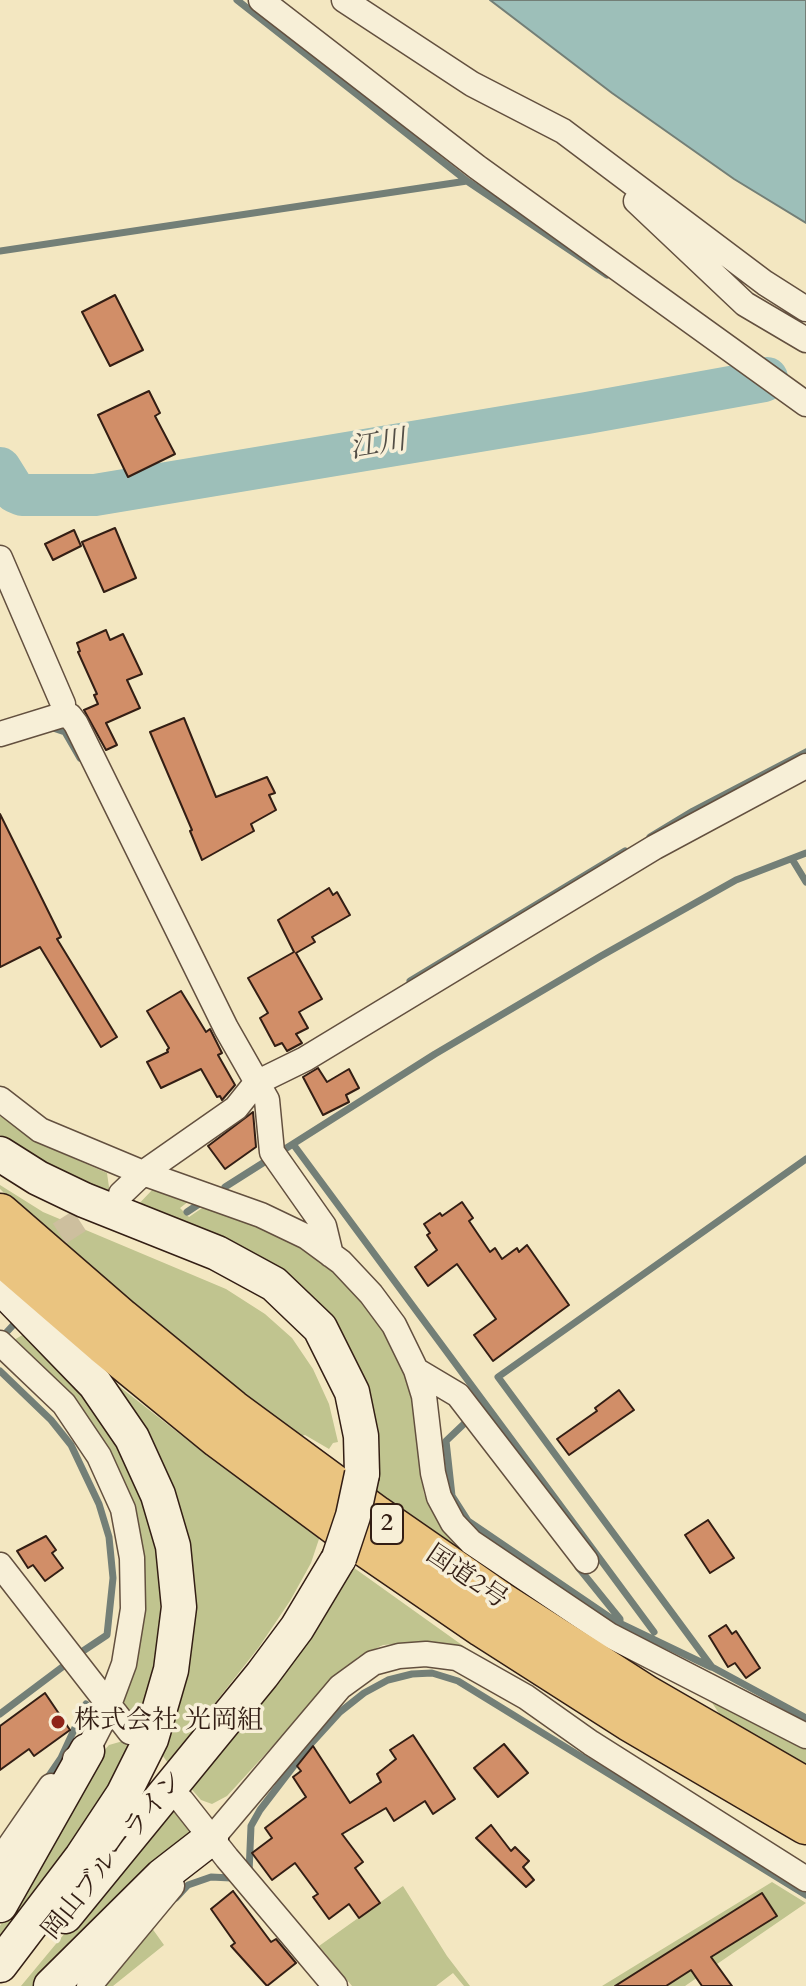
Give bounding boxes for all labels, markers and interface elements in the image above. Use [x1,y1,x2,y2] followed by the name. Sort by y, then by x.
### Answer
[348,425,408,467] water label: 江川
[371,1504,403,1544] road number: 2
[419,1540,513,1616] street label: 国道2号
[74,1706,263,1738] place label: 株式会社 光岡組
[49,1713,67,1731] marker: 株式会社 光岡組
[36,1765,192,1947] street label: 岡山ブルーライン

